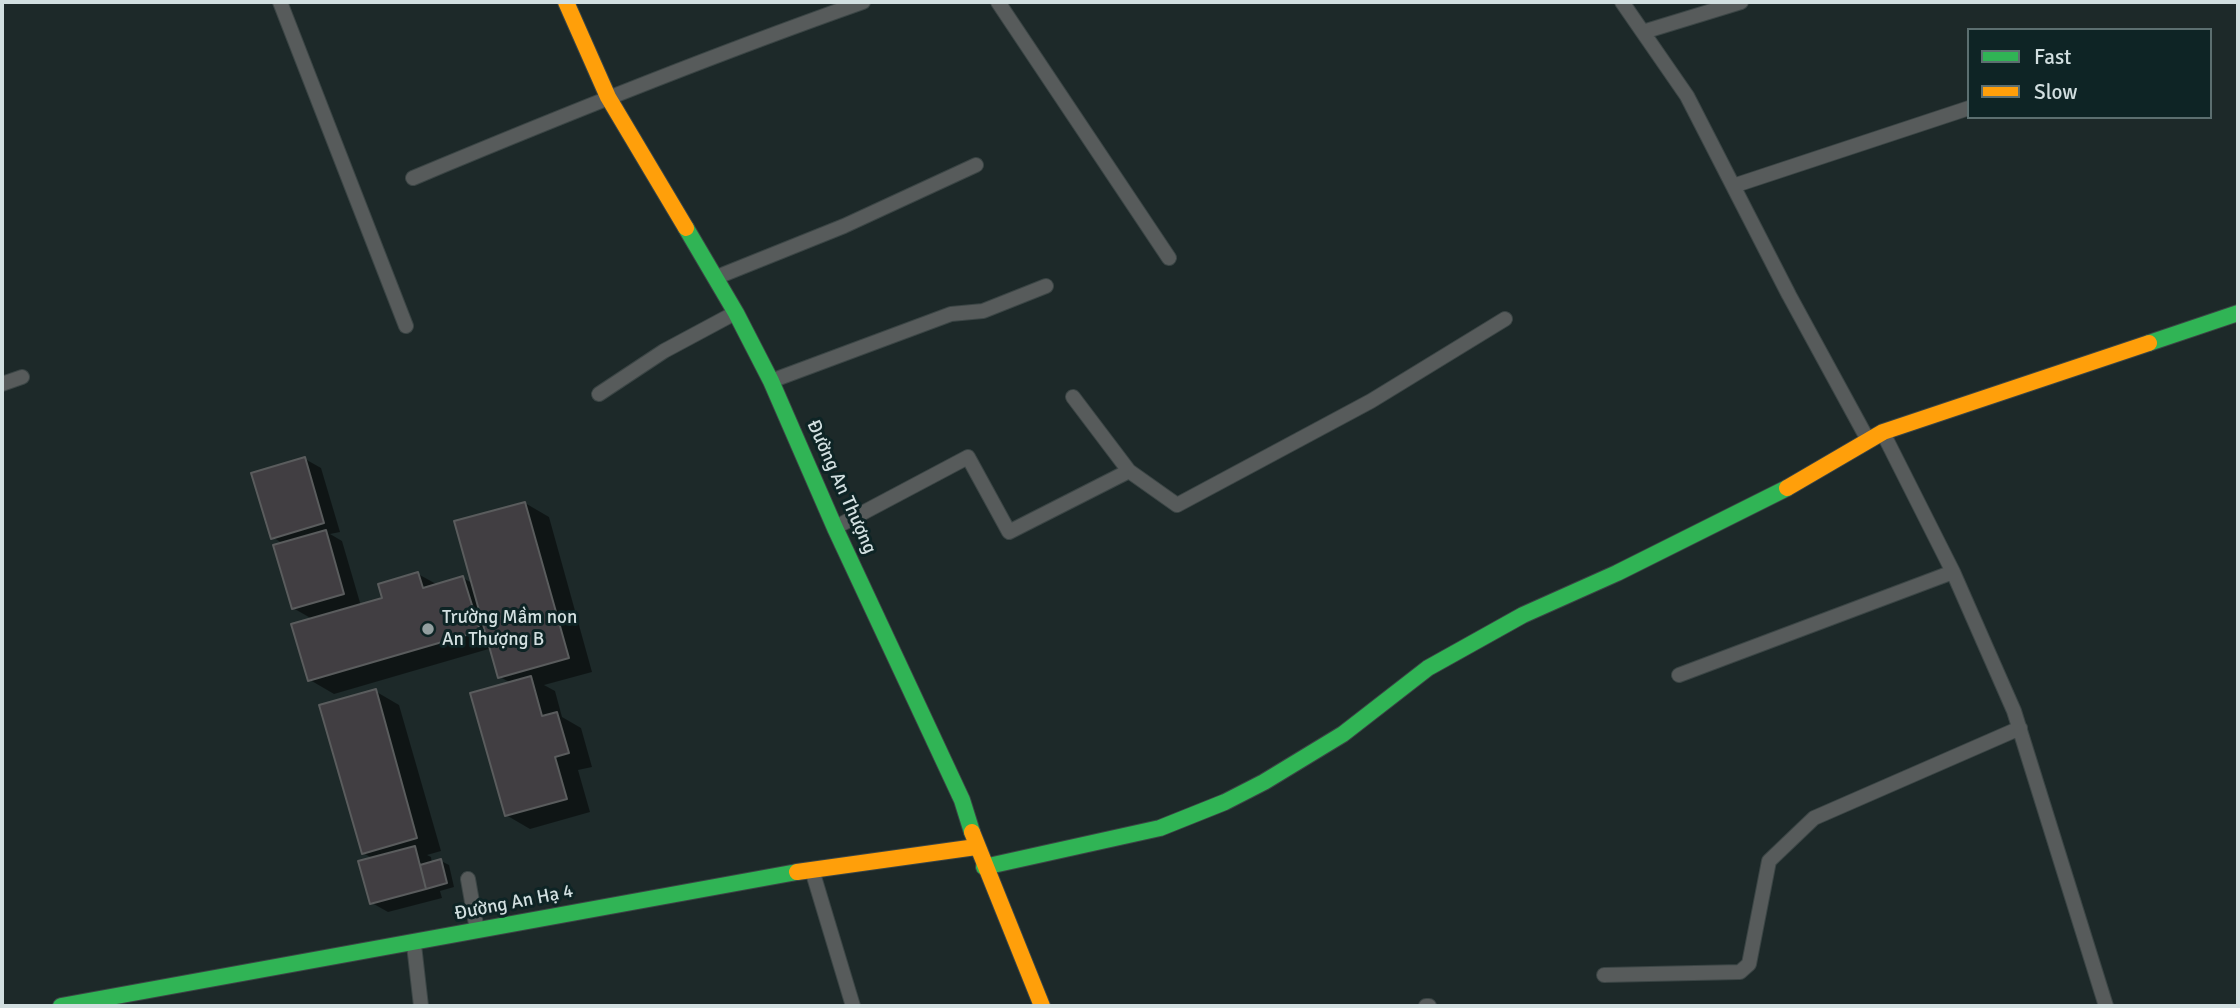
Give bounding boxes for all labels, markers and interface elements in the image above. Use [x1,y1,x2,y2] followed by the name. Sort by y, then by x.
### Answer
[1967,28,2212,119] legend
[2034,44,2071,70] text: Fast
[2034,79,2078,105] text: Slow
[801,417,881,557] street label: Đường An Thượng
[442,607,577,651] place label: Trường Mầm non An Thượng B
[420,621,436,637] marker: Trường Mầm non An Thượng B
[453,880,575,926] street label: Đường An Hạ 4

